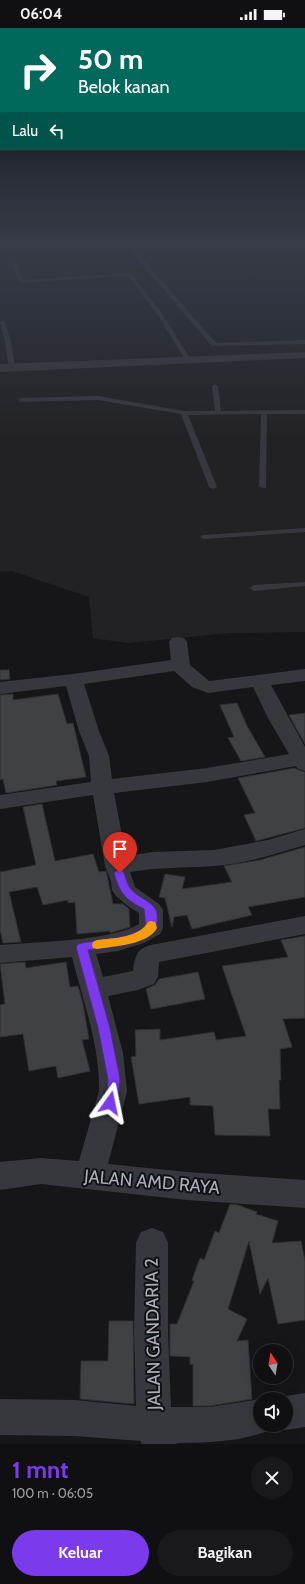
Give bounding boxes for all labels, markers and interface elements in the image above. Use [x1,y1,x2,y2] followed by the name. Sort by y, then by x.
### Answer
[20,5,62,23] text: 06:04
[78,42,143,76] text: 50 m
[12,44,64,96] icon: right
[78,76,170,98] text: Belok kanan
[46,120,68,142] icon: left
[12,122,38,140] text: Lalu
[103,832,137,873] pin
[109,838,131,860] icon: arrive
[89,1082,131,1124] position arrow
[82,1165,221,1199] street label: JALAN AMD RAYA
[141,1258,165,1411] street label: JALAN GANDARIA 2
[253,1344,293,1384] north arrow
[253,1344,293,1432] map controls
[253,1392,293,1432] button: sound
[12,1455,68,1484] text: 1 mnt
[251,1457,293,1499] button: close
[12,1485,93,1501] text: 100 m · 06:05
[12,1530,149,1576] button: Keluar
[157,1530,293,1576] button: Bagikan

